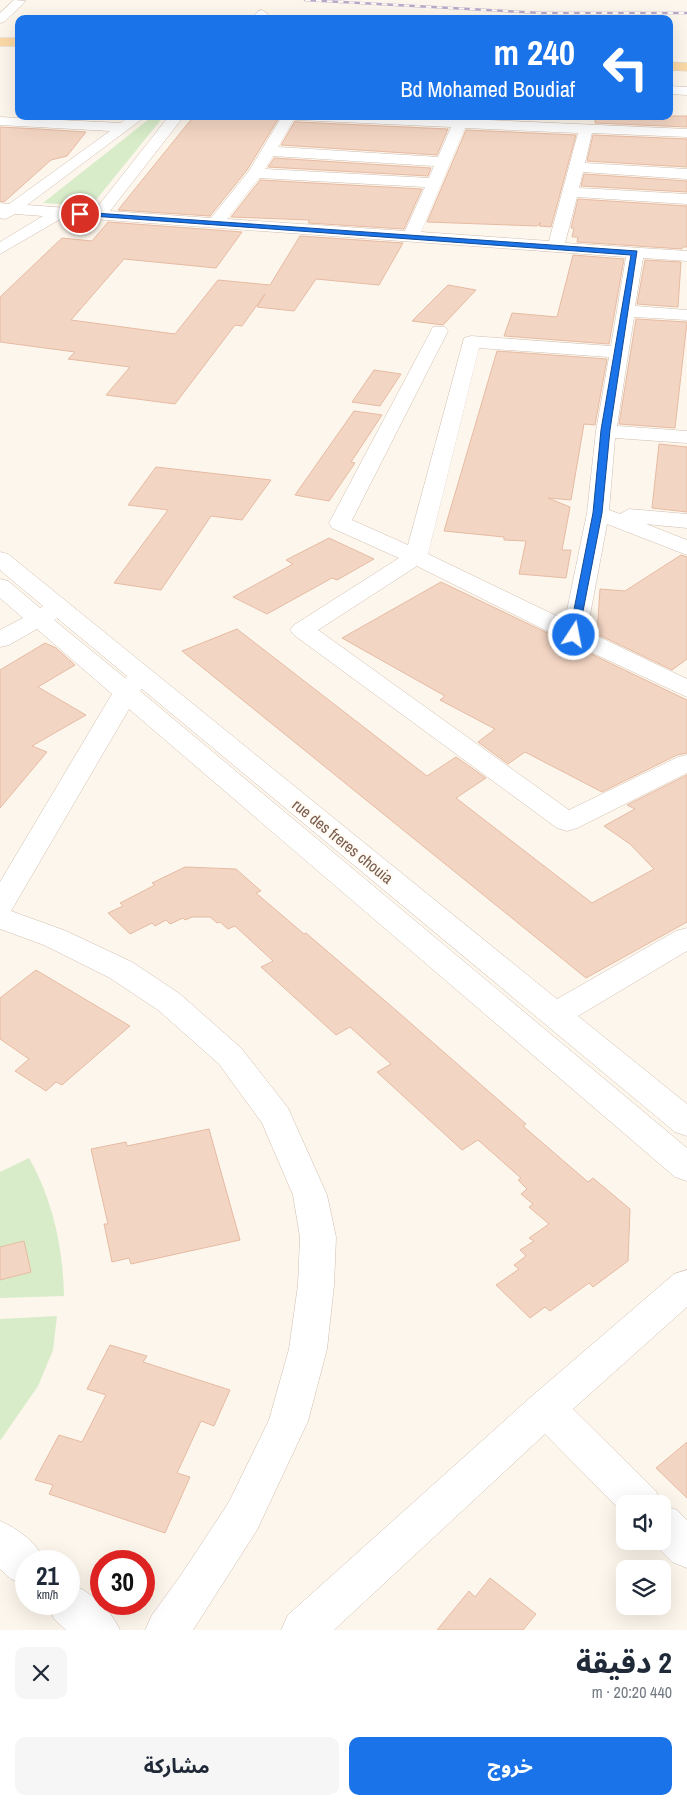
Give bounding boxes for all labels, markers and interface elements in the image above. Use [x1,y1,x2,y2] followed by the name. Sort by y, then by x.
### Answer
[494,29,575,76] text: 240 m
[593,35,658,100] icon: left
[400,74,575,104] text: Bd Mohamed Boudiaf
[59,193,101,235] pin
[66,200,94,228] icon: arrive
[547,608,599,660] position arrow
[288,793,399,889] street label: rue des freres chouia
[616,1495,671,1615] map controls
[616,1495,671,1550] button: sound
[90,1550,155,1615] speed limit sign: 30
[36,1559,59,1593] text: 21
[616,1560,671,1615] button: layers
[37,1587,58,1603] text: km/h
[576,1642,672,1682] text: 2 دقيقة
[15,1647,67,1699] button: close
[592,1681,672,1703] text: 440 m · 20:20
[15,1737,339,1795] button: مشاركة
[349,1737,672,1795] button: خروج

